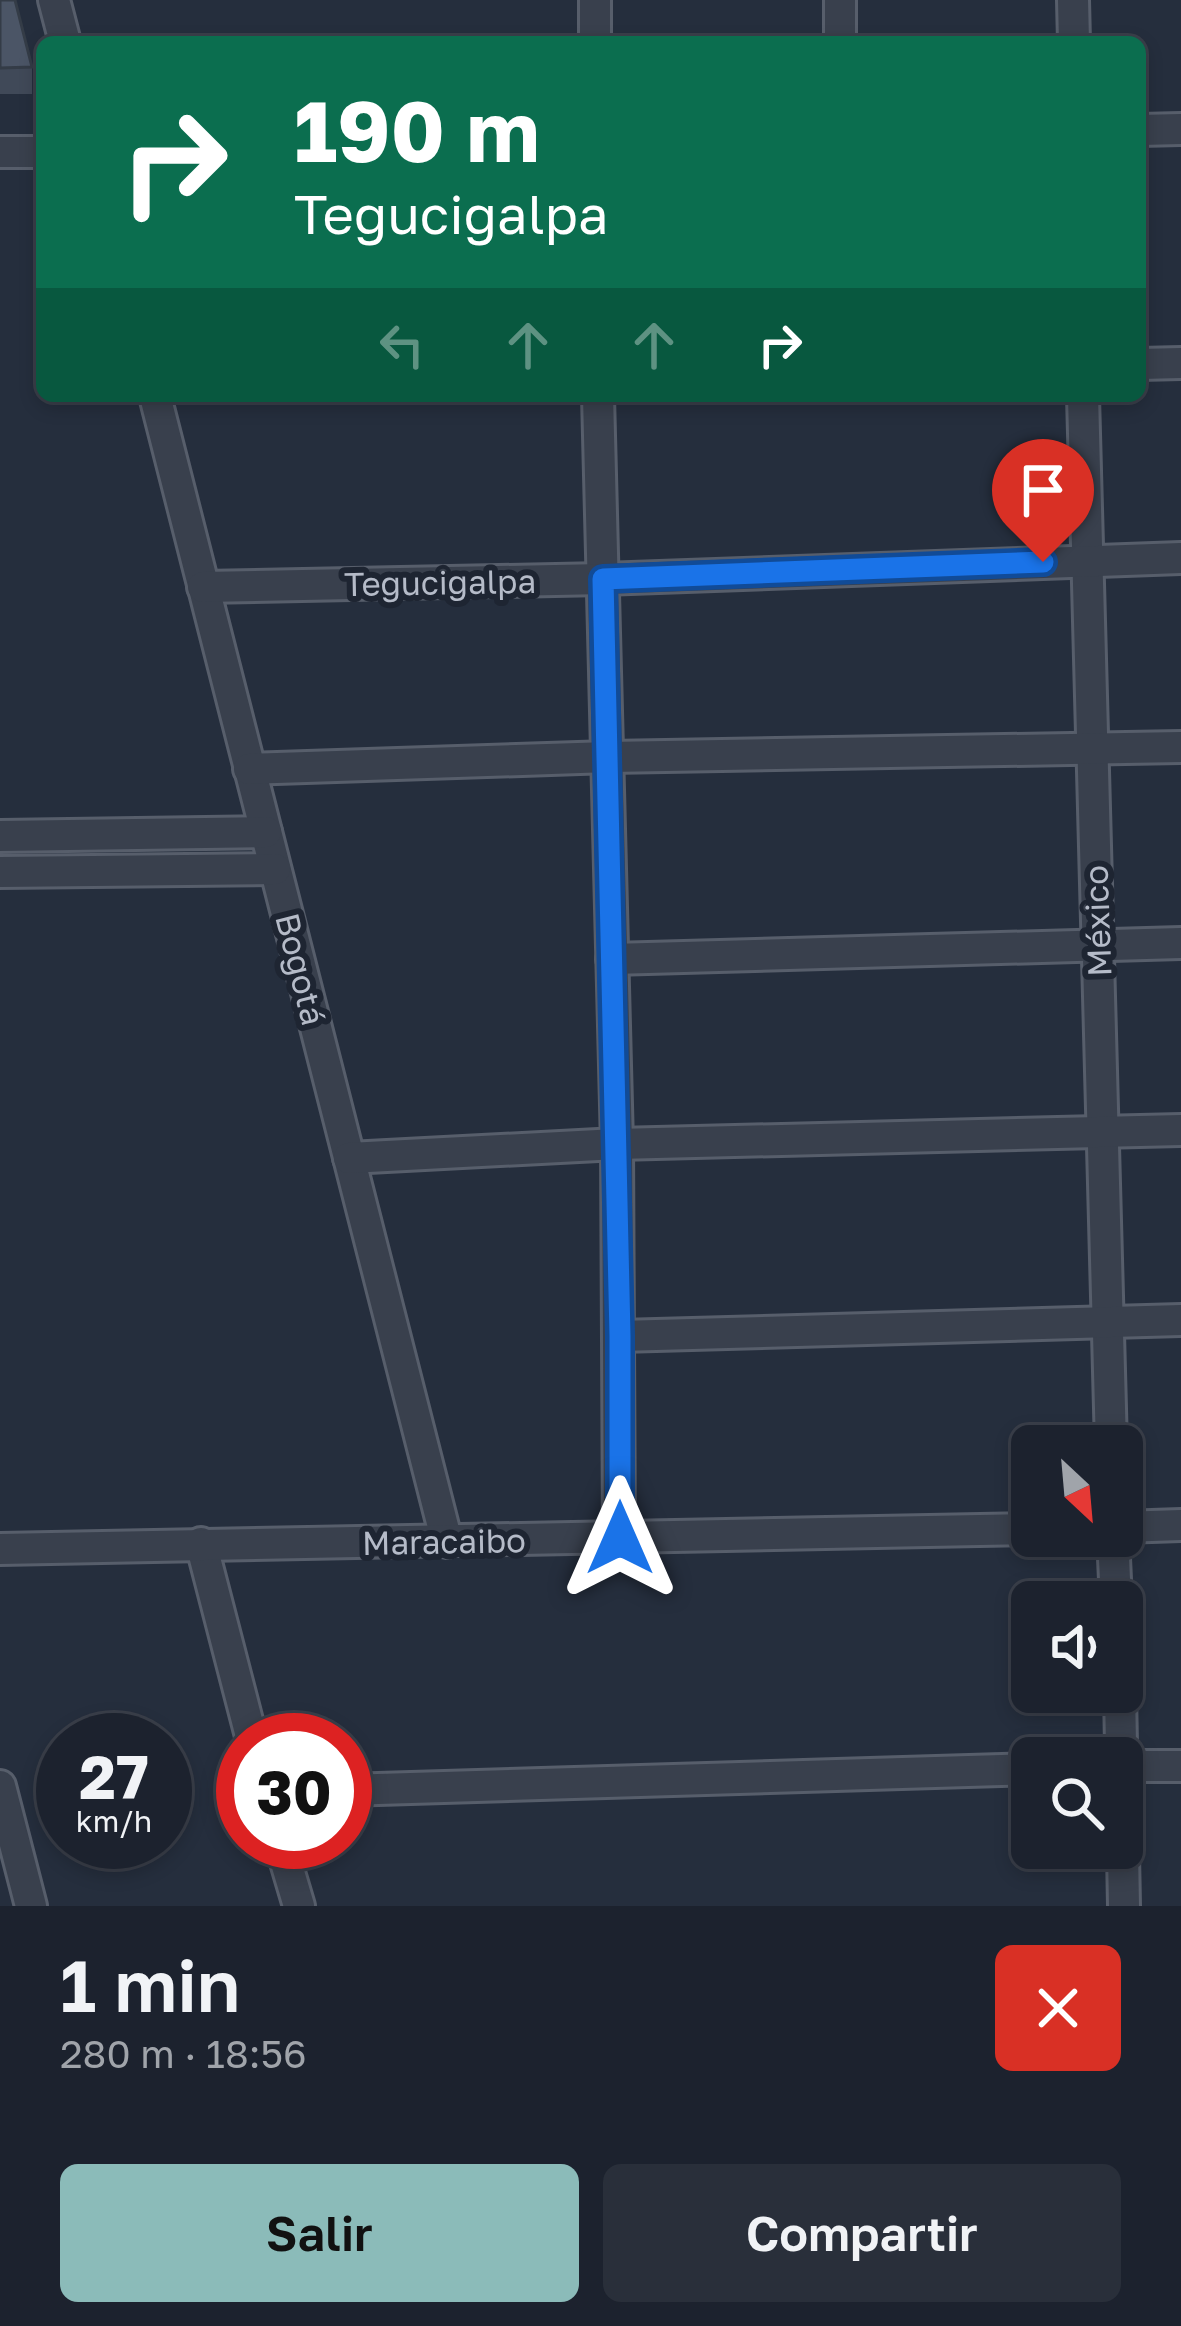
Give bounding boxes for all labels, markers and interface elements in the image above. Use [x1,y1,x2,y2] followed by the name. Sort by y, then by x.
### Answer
[294,80,540,180] text: 190 m
[96,84,252,240] icon: right
[294,181,608,246] text: Tegucigalpa
[369,312,435,378] icon: left
[495,312,561,378] icon: ahead
[621,312,687,378] icon: ahead
[747,312,813,378] icon: right
[992,439,1094,562] pin
[1010,457,1076,523] icon: arrive
[344,561,536,603] street label: Tegucigalpa
[1076,865,1118,977] street label: México
[268,909,334,1029] street label: Bogotá
[1011,1425,1143,1557] north arrow
[1011,1425,1143,1869] map controls
[557,1475,683,1601] position arrow
[362,1520,526,1562] street label: Maracaibo
[1011,1581,1143,1713] button: sound
[216,1713,372,1869] speed limit sign: 30
[1011,1737,1143,1869] button: search
[79,1740,149,1812] text: 27
[76,1803,152,1839] text: km/h
[60,1941,240,2028] text: 1 min
[995,1945,1121,2071] button: close
[60,2030,307,2077] text: 280 m · 18:56
[60,2164,579,2302] button: Salir
[603,2164,1121,2302] button: Compartir

